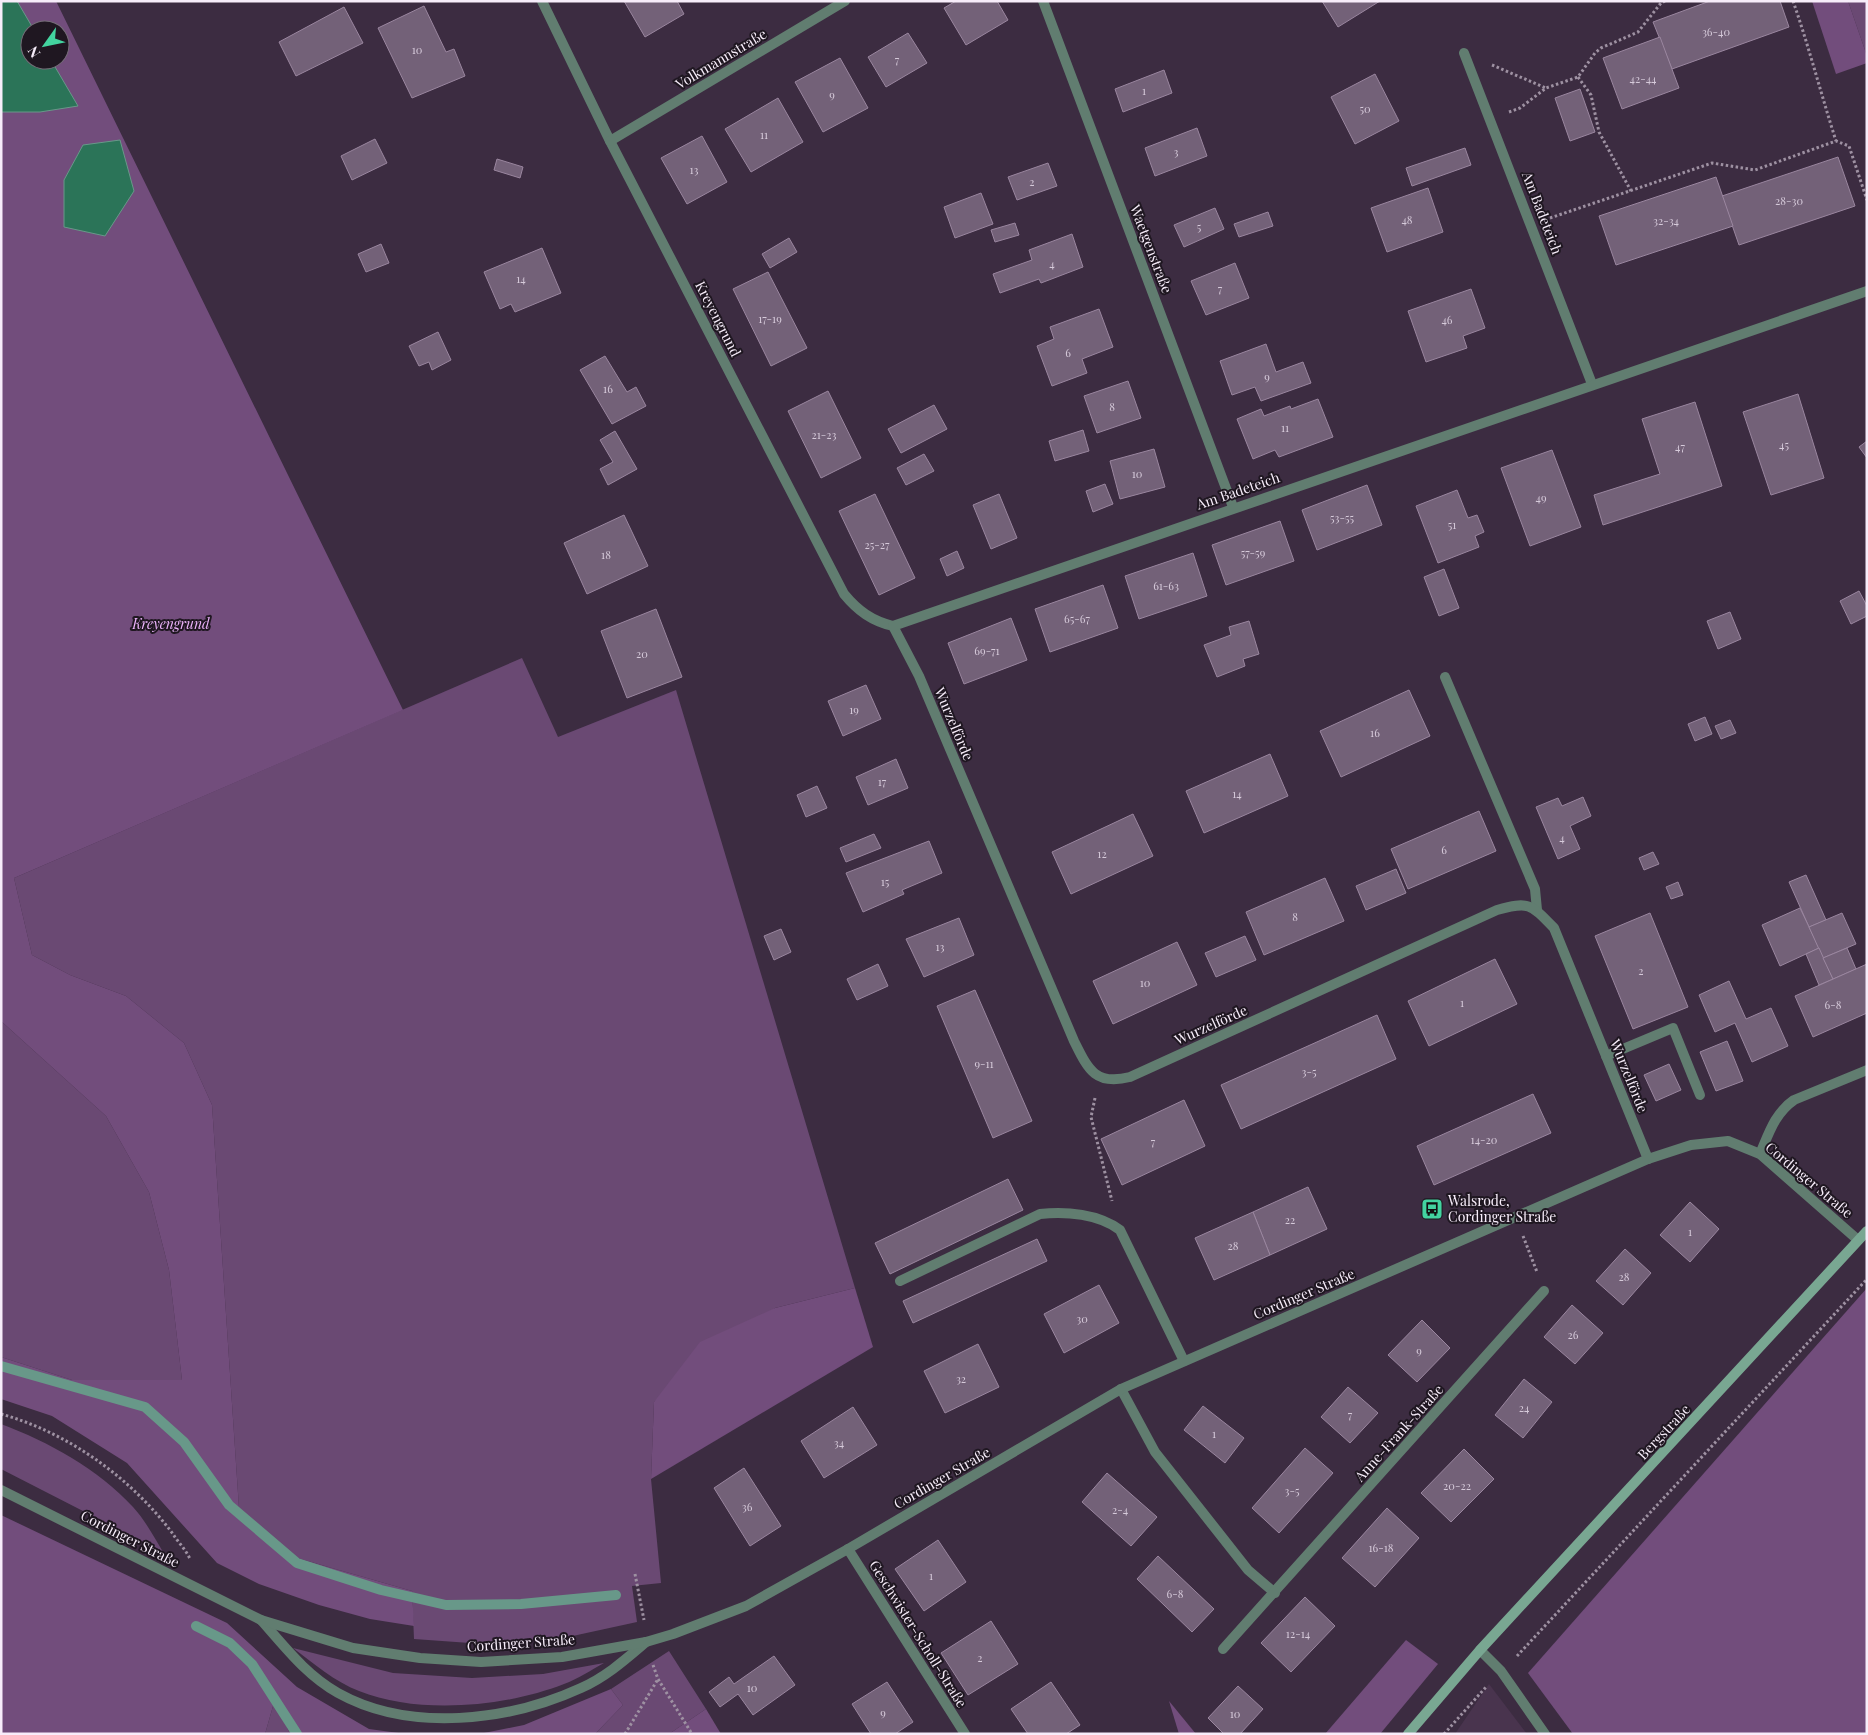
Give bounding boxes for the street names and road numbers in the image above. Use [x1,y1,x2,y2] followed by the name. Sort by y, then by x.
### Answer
[671,24,770,94] street label: Volkmannstraße
[1518,168,1567,257] street label: Am Badeteich
[1126,201,1177,296] street label: Waetgenstraße
[691,278,746,360] street label: Kreyengrund
[1193,467,1283,514] street label: Am Badeteich
[930,683,978,763] street label: Wurzelförde
[1171,1000,1250,1049] street label: Wurzelförde
[1606,1035,1653,1115] street label: Wurzelförde
[1762,1137,1857,1222] street label: Cordinger Straße
[1250,1264,1357,1323] street label: Cordinger Straße
[1349,1380,1447,1486] street label: Anne-Frank-Straße
[1633,1400,1694,1463] street label: Bergstraße
[890,1442,993,1513] street label: Cordinger Straße
[78,1505,183,1572] street label: Cordinger Straße
[865,1557,972,1711] street label: Geschwister-Scholl-Straße
[466,1629,576,1656] street label: Cordinger Straße

